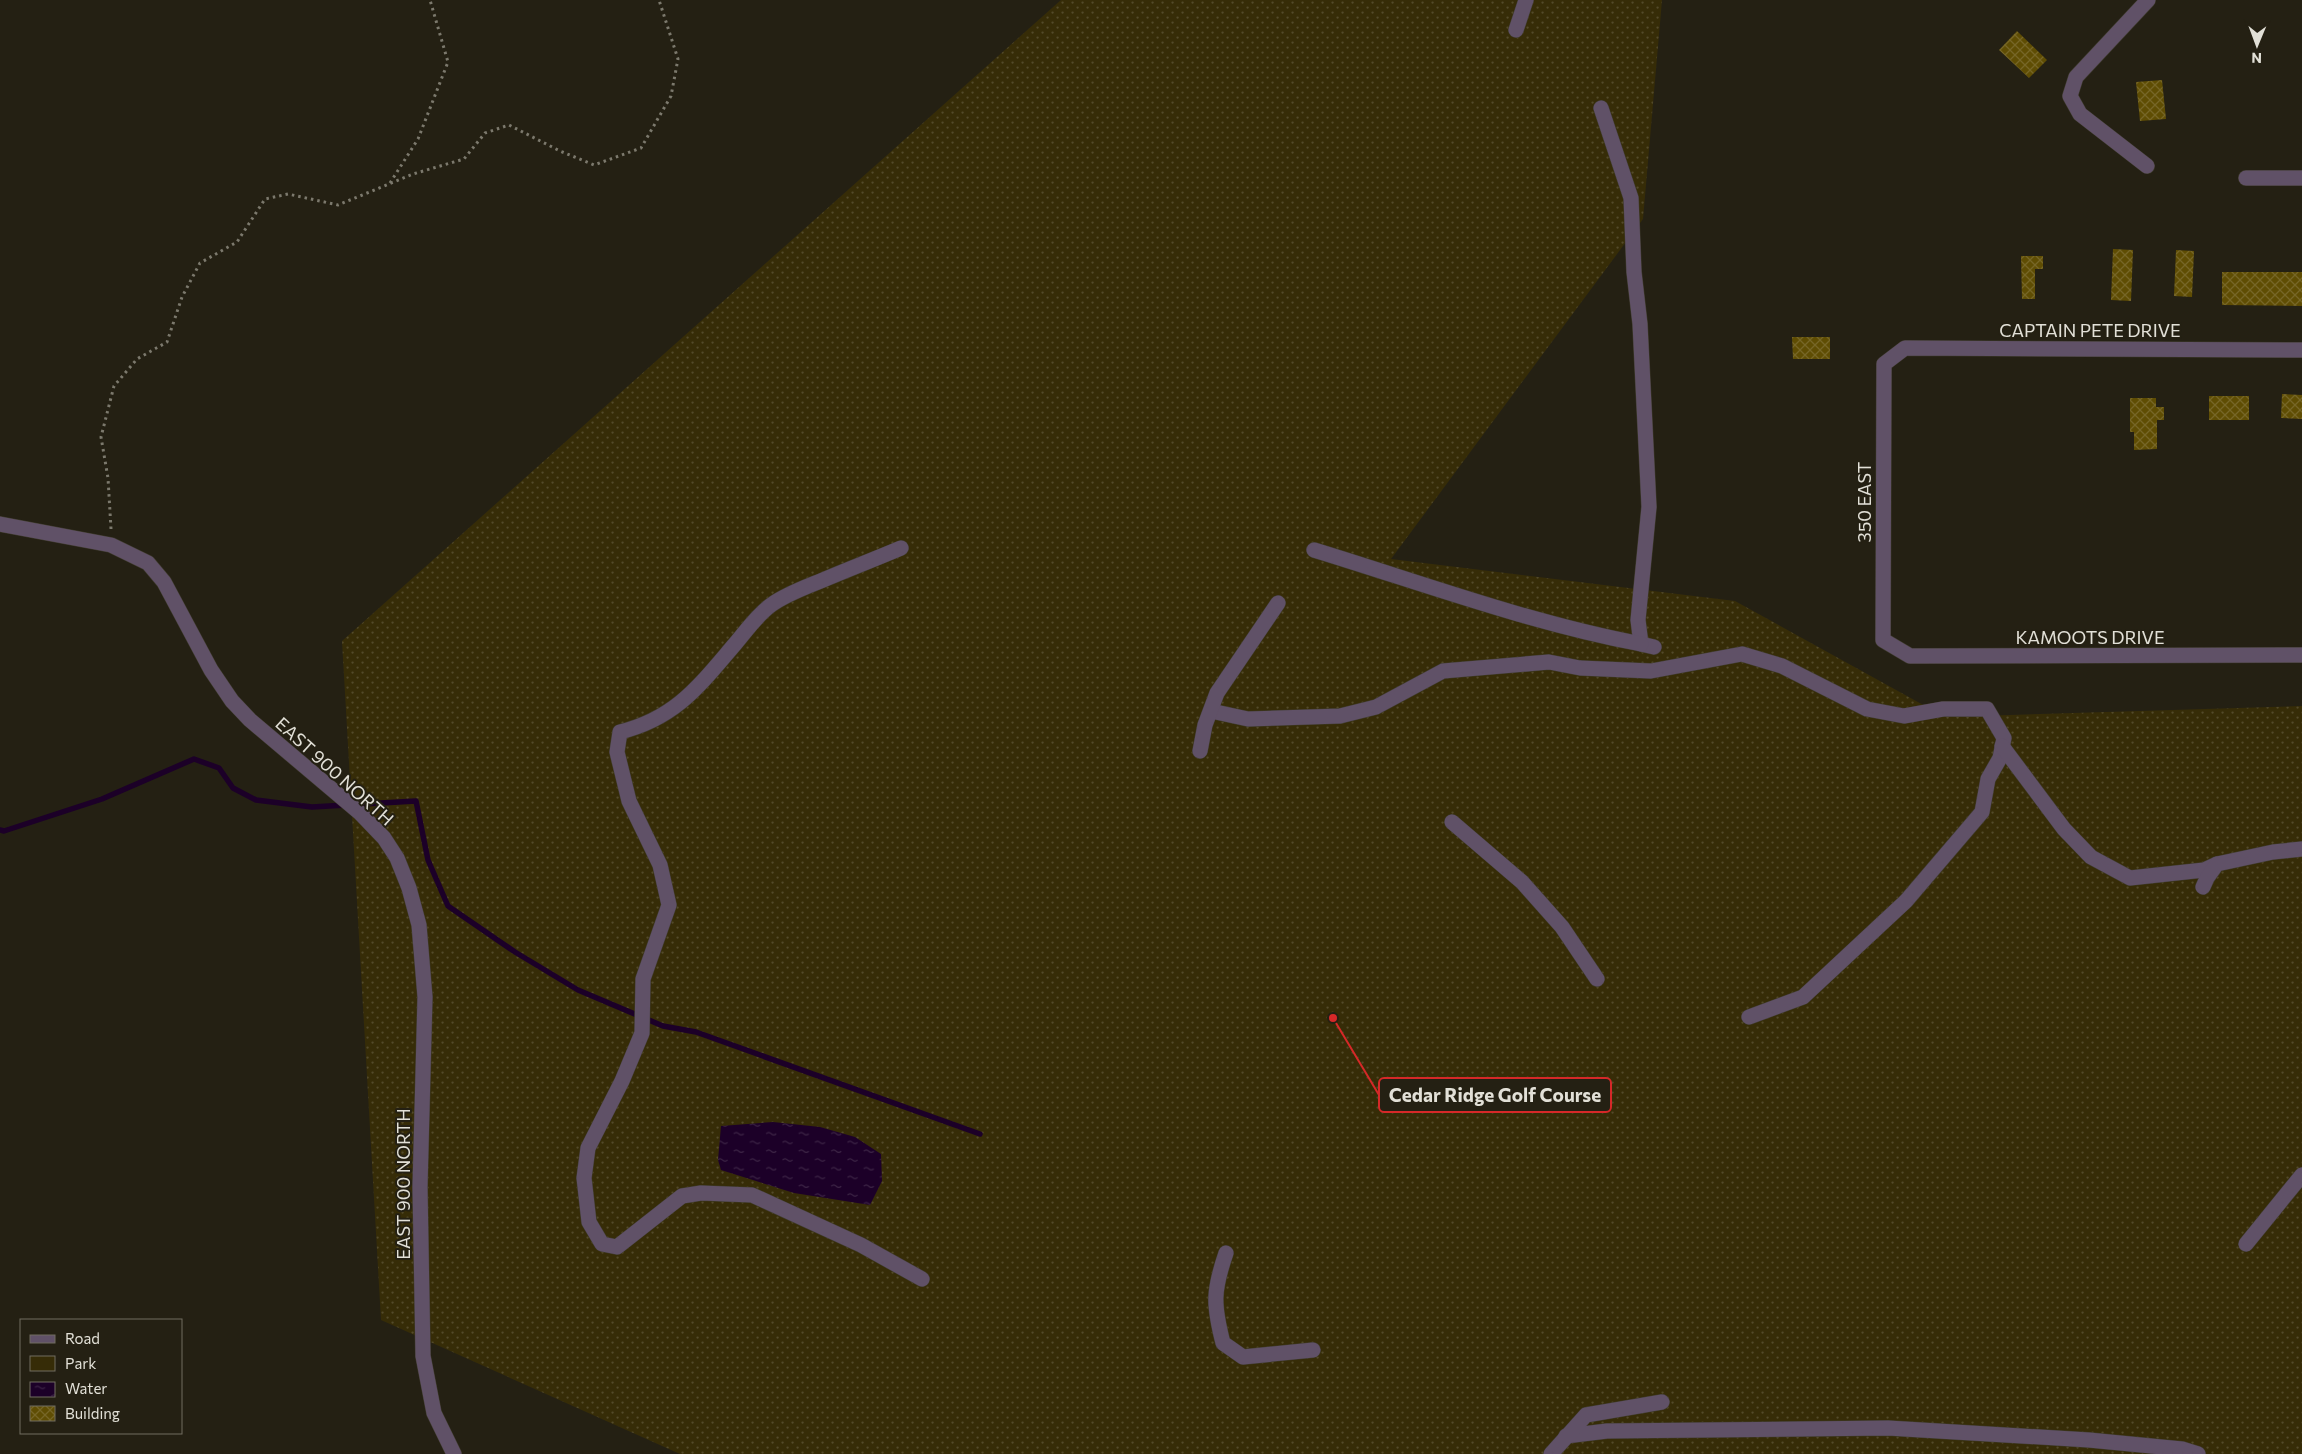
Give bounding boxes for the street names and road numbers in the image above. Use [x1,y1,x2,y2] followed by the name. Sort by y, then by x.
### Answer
[1999,319,2181,341] street label: CAPTAIN PETE DRIVE
[1853,462,1875,542] street label: 350 EAST
[2015,626,2165,648] street label: KAMOOTS DRIVE
[271,712,399,830] street label: EAST 900 NORTH
[392,1108,414,1260] street label: EAST 900 NORTH

